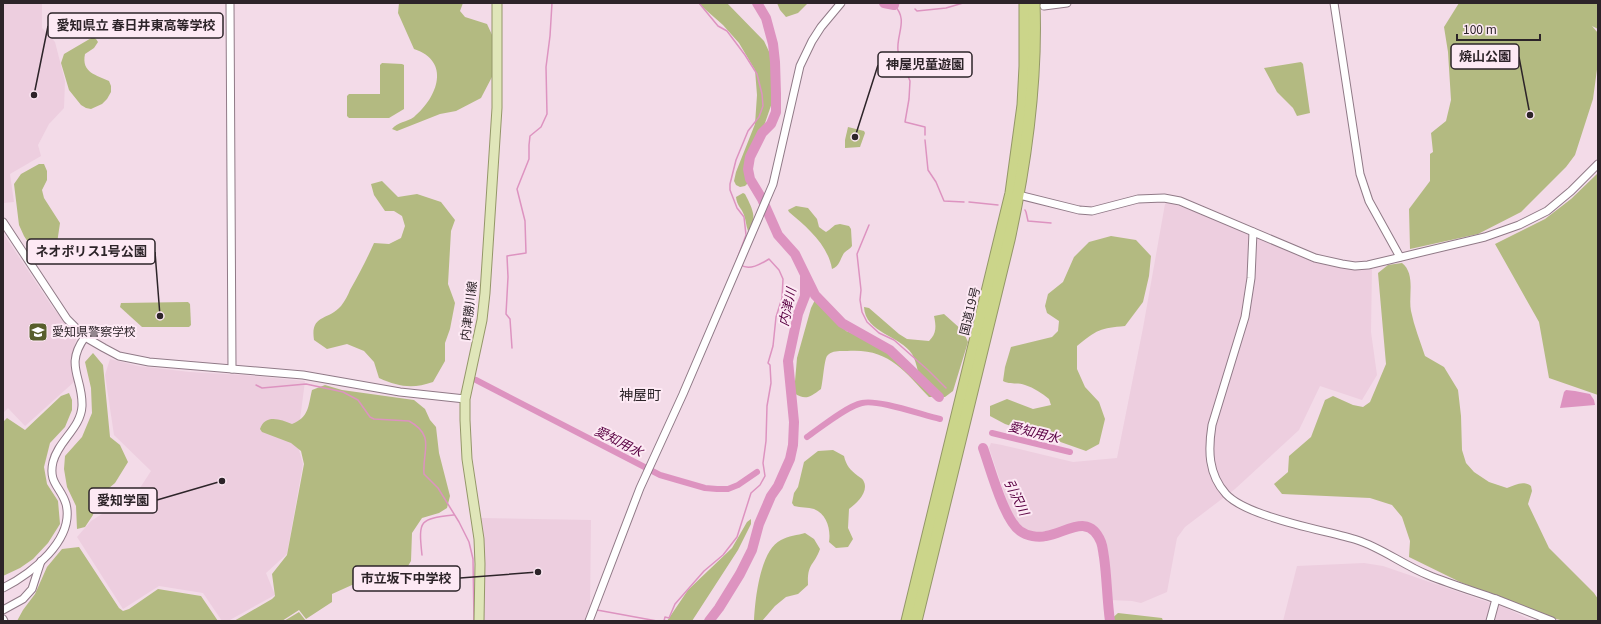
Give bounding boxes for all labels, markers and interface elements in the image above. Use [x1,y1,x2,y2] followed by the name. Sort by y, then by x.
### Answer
[48,13,223,38] callout: 愛知県立 春日井東高等学校
[57,15,215,34] text: 愛知県立 春日井東高等学校
[1457,16,1540,42] scale bar
[1463,20,1497,37] text: 100 m
[1451,44,1519,69] callout: 焼山公園
[1459,46,1511,65] text: 焼山公園
[878,52,972,77] callout: 神屋児童遊園
[886,54,964,73] text: 神屋児童遊園
[27,239,155,264] callout: ネオポリス1号公園
[35,241,147,260] text: ネオポリス1号公園
[455,280,480,342] street label: 内津勝川線
[773,284,800,328] water label: 内津川
[954,285,983,337] street label: 国道19号
[27,321,49,343] school or university icon: 愛知県警察学校
[52,322,136,339] place label: 愛知県警察学校
[619,384,661,404] district label: 神屋町
[1007,416,1064,448] water label: 愛知用水
[592,420,648,462] water label: 愛知用水
[1000,475,1035,520] water label: 引沢川
[89,488,157,513] callout: 愛知学園
[97,490,149,509] text: 愛知学園
[353,566,460,591] callout: 市立坂下中学校
[360,568,452,587] text: 市立坂下中学校

